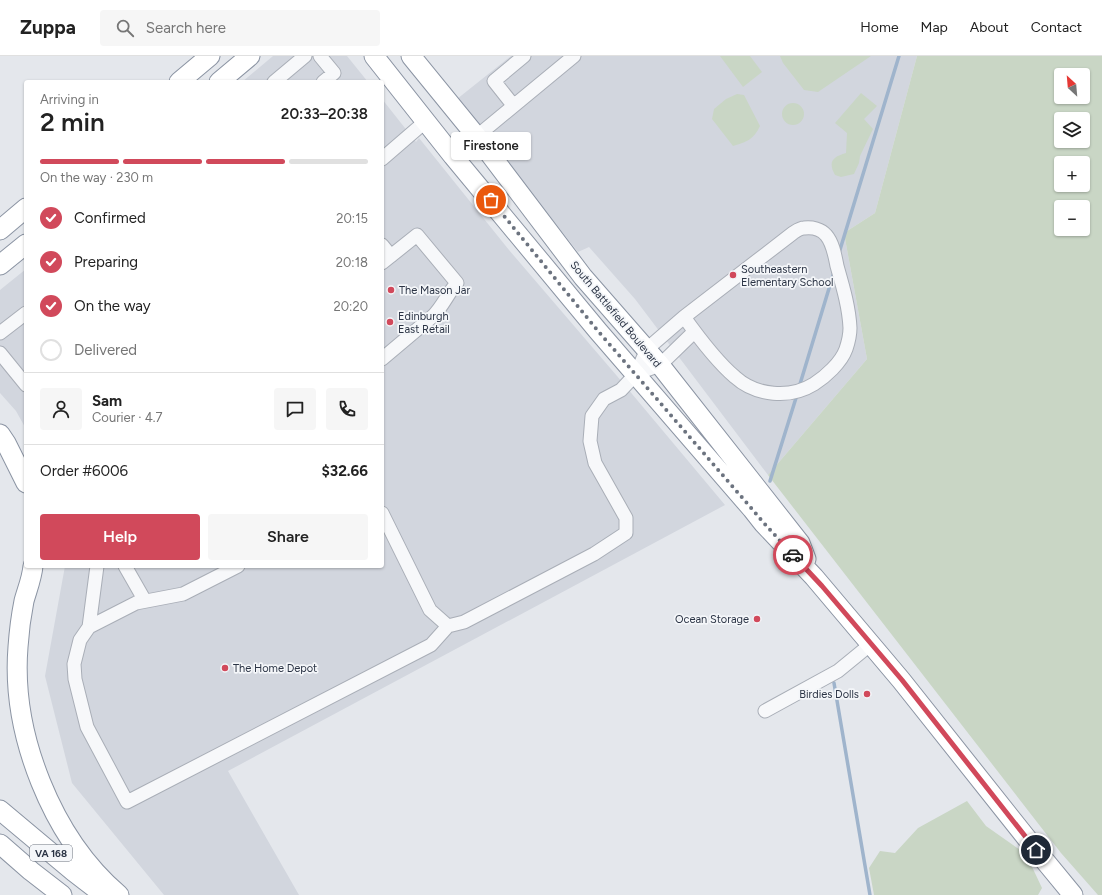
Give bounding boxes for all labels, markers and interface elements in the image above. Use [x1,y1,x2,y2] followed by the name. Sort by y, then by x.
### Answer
[100,10,380,46] search box
[20,16,76,39] text: Zuppa
[114,17,136,39] icon: search
[146,19,226,37] text: Search here
[860,19,899,36] text: Home
[921,19,948,36] text: Map
[970,19,1009,36] text: About
[1031,19,1082,36] text: Contact
[1054,68,1090,104] north arrow
[1054,68,1090,236] map controls
[40,92,99,107] text: Arriving in
[281,105,368,123] text: 20:33–20:38
[40,106,105,138] text: 2 min
[1054,112,1090,148] button: layers
[451,132,531,160] callout: Firestone
[463,138,519,153] text: Firestone
[1054,156,1090,192] button: +
[40,170,153,185] text: On the way · 230 m
[474,183,508,217] pin
[480,189,502,211] icon: bag
[1054,200,1090,236] button: −
[40,207,62,229] icon: check
[74,209,146,227] text: Confirmed
[336,211,368,226] text: 20:15
[40,251,62,273] icon: check
[74,253,138,271] text: Preparing
[336,255,368,270] text: 20:18
[567,259,664,370] street label: South Battlefield Boulevard
[741,263,833,289] place label: Southeastern Elementary School
[728,270,738,280] marker: Southeastern Elementary School
[399,284,470,297] place label: The Mason Jar
[386,285,396,295] marker: The Mason Jar
[40,295,62,317] icon: check
[74,297,151,315] text: On the way
[334,299,368,314] text: 20:20
[398,310,450,336] place label: Edinburgh East Retail
[385,317,395,327] marker: Edinburgh East Retail
[74,341,137,359] text: Delivered
[40,388,82,430] button: person
[274,388,316,430] button: chat
[326,388,368,430] button: phone
[92,392,122,410] text: Sam
[92,410,163,425] text: Courier · 4.7
[40,462,128,480] text: Order #6006
[322,462,368,480] text: $32.66
[40,514,200,560] button: Help
[208,514,368,560] button: Share
[773,535,813,575] courier
[782,544,804,566] icon: car
[675,613,749,626] place label: Ocean Storage
[752,614,762,624] marker: Ocean Storage
[233,662,317,675] place label: The Home Depot
[220,663,230,673] marker: The Home Depot
[799,688,859,701] place label: Birdies Dolls
[862,689,872,699] marker: Birdies Dolls
[1019,833,1053,867] pin
[1025,839,1047,861] icon: home
[30,845,72,861] road number: VA 168

